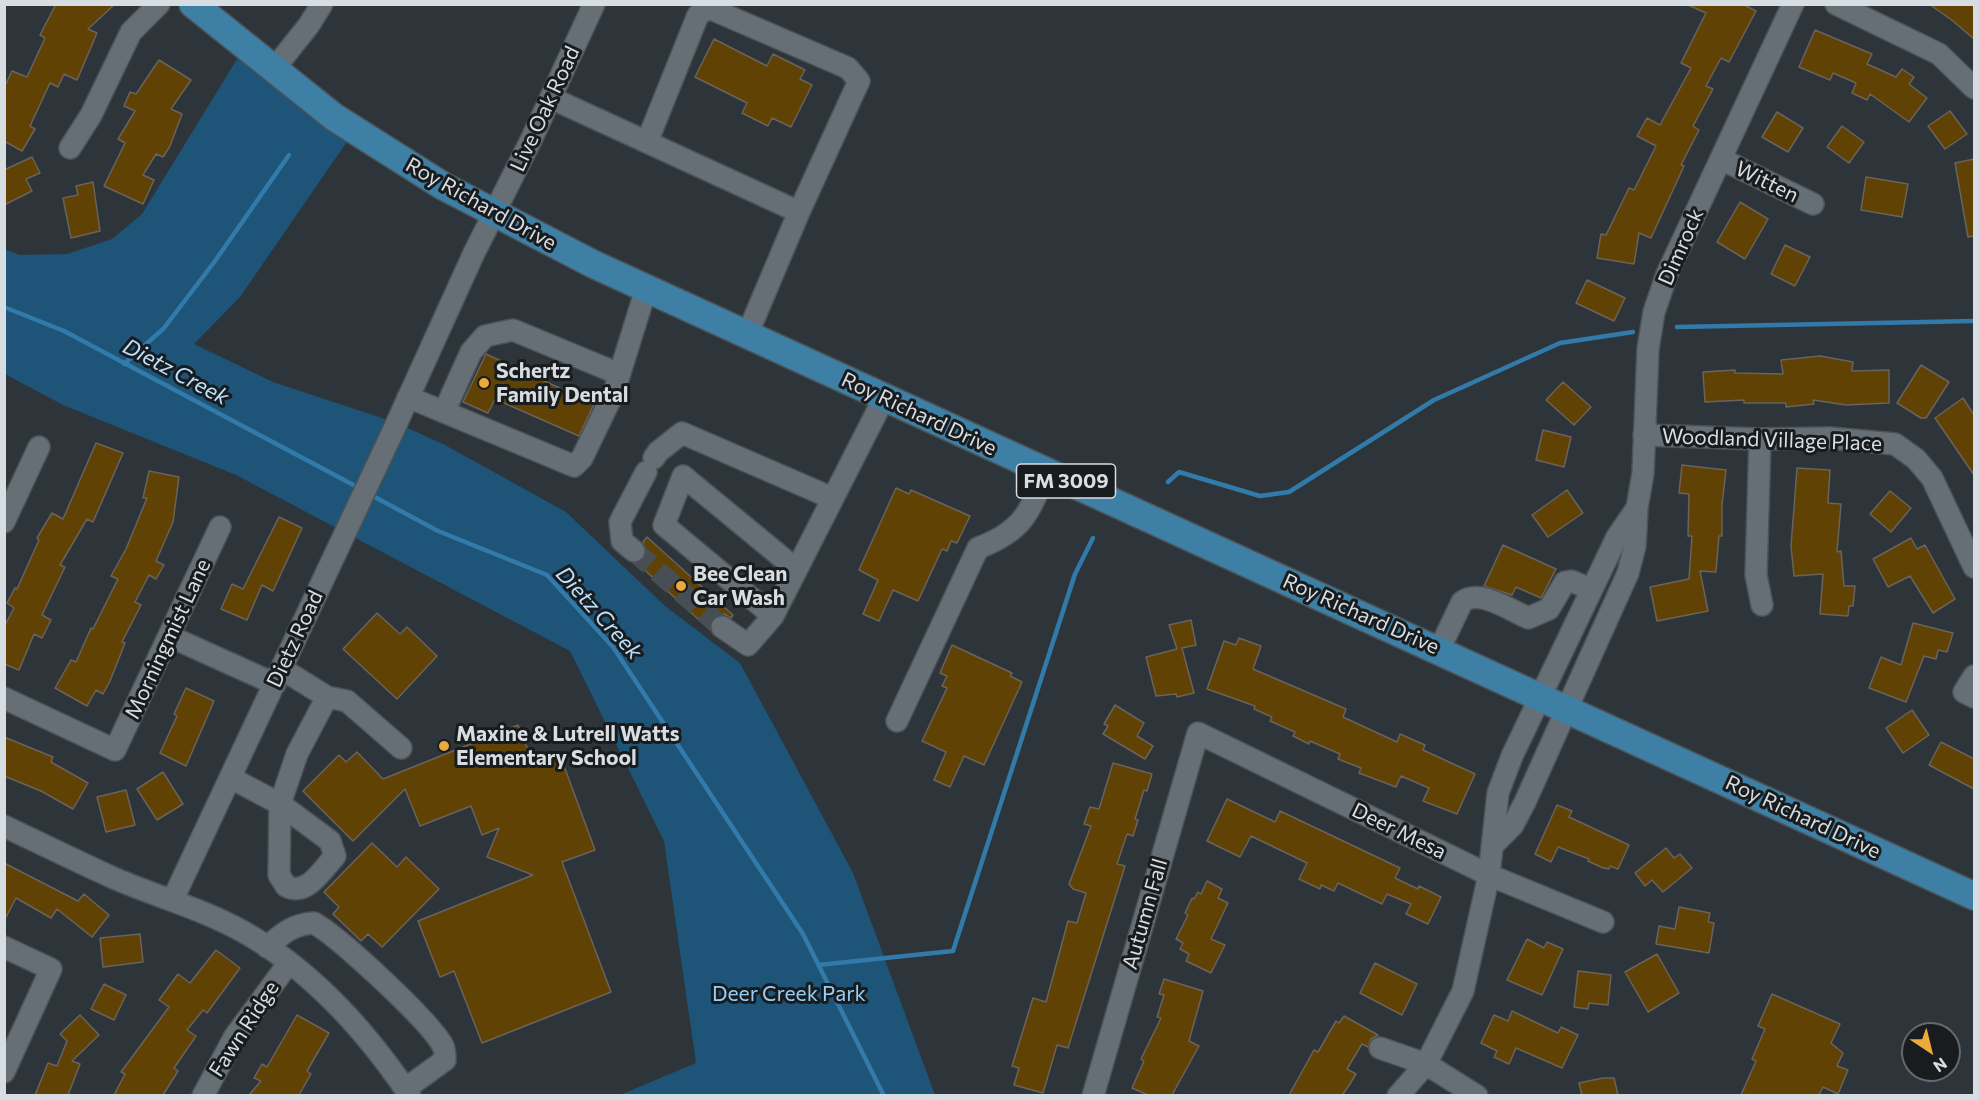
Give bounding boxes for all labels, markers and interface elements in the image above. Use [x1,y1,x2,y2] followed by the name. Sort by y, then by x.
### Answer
[505,42,585,176] street label: Live Oak Road
[401,152,561,256] street label: Roy Richard Drive
[1731,156,1803,208] street label: Witten
[1653,205,1709,289] street label: Dimrock
[119,333,233,411] water label: Dietz Creek
[496,358,628,408] place label: Schertz Family Dental
[837,367,1001,461] street label: Roy Richard Drive
[477,376,491,390] marker: Schertz Family Dental
[1661,424,1883,456] street label: Woodland Village Place
[1016,464,1116,498] road number: FM 3009
[120,555,216,723] street label: Morningmist Lane
[550,561,648,665] water label: Dietz Creek
[693,561,787,611] place label: Bee Clean Car Wash
[1279,568,1443,660] street label: Roy Richard Drive
[674,579,688,593] marker: Bee Clean Car Wash
[262,587,328,691] street label: Dietz Road
[456,721,679,771] place label: Maxine & Lutrell Watts Elementary School
[437,739,451,753] marker: Maxine & Lutrell Watts Elementary School
[1721,770,1885,864] street label: Roy Richard Drive
[1348,797,1450,865] street label: Deer Mesa
[1117,856,1173,972] street label: Autumn Fall
[204,976,284,1082] street label: Fawn Ridge
[712,981,866,1007] park label: Deer Creek Park
[1901,1022,1961,1082] north arrow
[1930,1054,1951,1077] text: N

